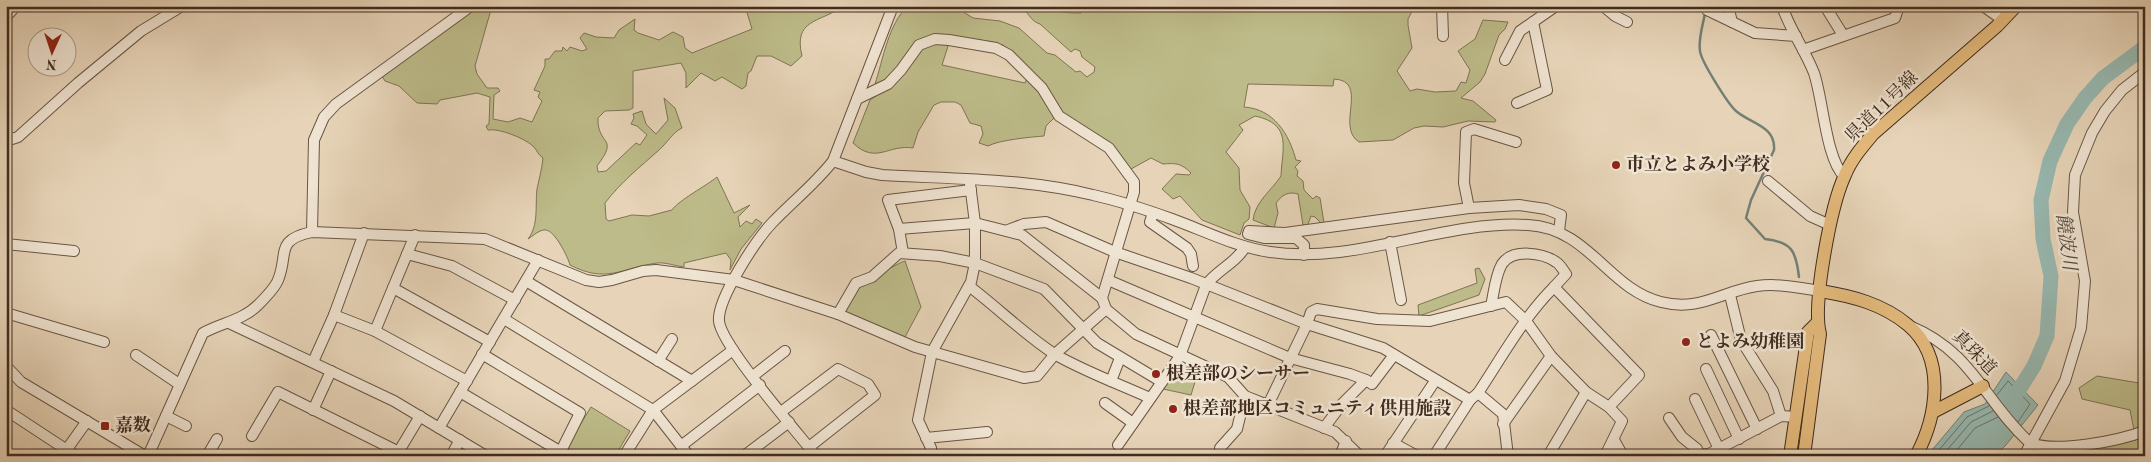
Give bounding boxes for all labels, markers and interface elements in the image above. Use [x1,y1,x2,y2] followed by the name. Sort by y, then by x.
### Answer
[28,28,78,78] north arrow
[45,57,57,71] text: N
[1841,67,1922,146] street label: 県道11号線
[1626,154,1770,174] place label: 市立とよみ小学校
[1610,159,1622,171] marker: 市立とよみ小学校
[2052,212,2080,273] water label: 饒波川
[1949,326,2001,379] street label: 真珠道
[1696,331,1804,351] place label: とよみ幼稚園
[1680,336,1692,348] marker: とよみ幼稚園
[1166,363,1310,383] place label: 根差部のシーサー
[1150,368,1162,380] marker: 根差部のシーサー
[1183,398,1451,418] place label: 根差部地区コミュニティ供用施設
[1167,403,1179,415] marker: 根差部地区コミュニティ供用施設
[115,415,151,435] place label: 嘉数
[99,420,111,432] marker: 嘉数

